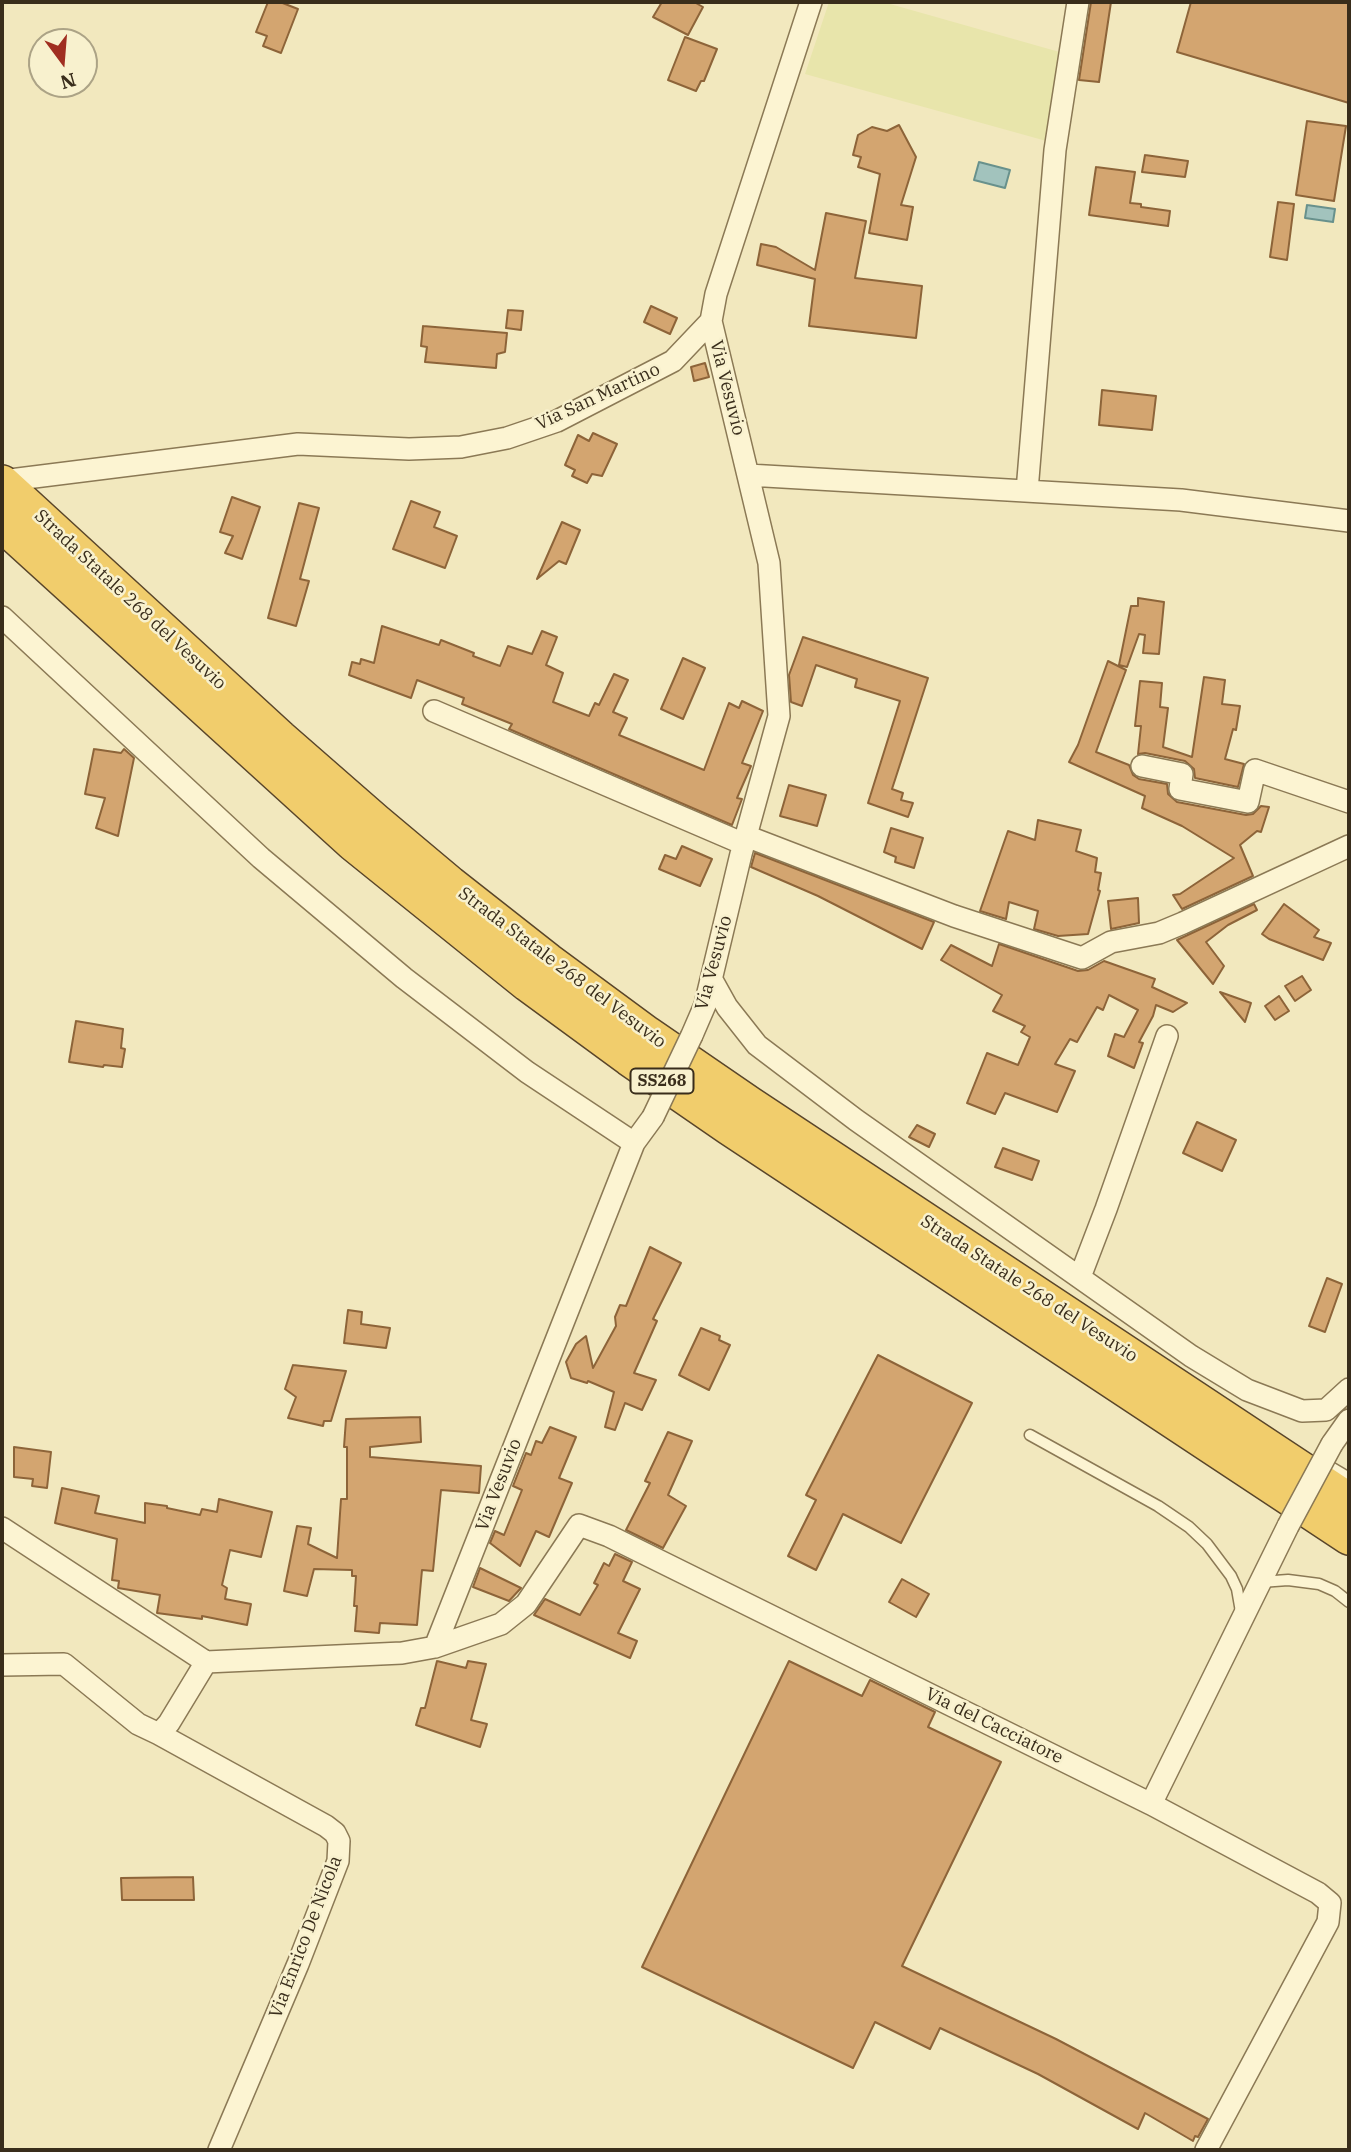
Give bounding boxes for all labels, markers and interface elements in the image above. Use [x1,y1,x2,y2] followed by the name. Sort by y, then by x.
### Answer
[28,28,98,98] north arrow
[58,68,79,95] text: N
[705,338,749,438] street label: Via Vesuvio
[532,359,664,435] street label: Via San Martino
[30,505,230,695] street label: Strada Statale 268 del Vesuvio
[454,883,670,1053] street label: Strada Statale 268 del Vesuvio
[691,913,737,1013] street label: Via Vesuvio
[630,1068,694,1093] road number: SS268
[916,1211,1142,1367] street label: Strada Statale 268 del Vesuvio
[471,1436,527,1534] street label: Via Vesuvio
[922,1683,1066,1769] street label: Via del Cacciatore
[265,1853,347,2021] street label: Via Enrico De Nicola

